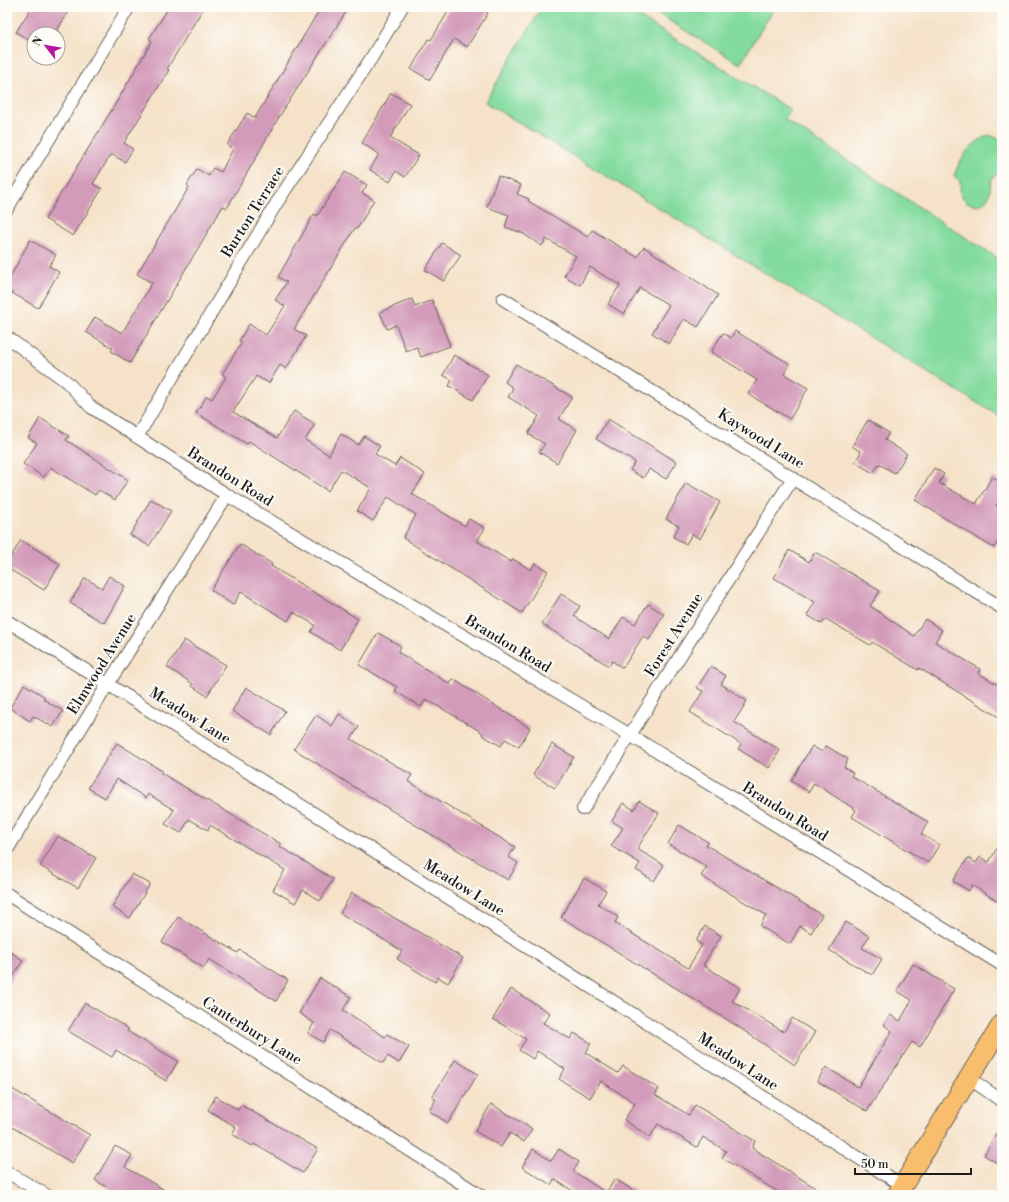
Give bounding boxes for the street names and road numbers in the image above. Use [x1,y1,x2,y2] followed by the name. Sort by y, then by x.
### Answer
[217,163,289,262] street label: Burton Terrace
[714,405,808,473] street label: Kaywood Lane
[183,443,277,511] street label: Brandon Road
[641,589,707,681] street label: Forest Avenue
[63,610,141,718] street label: Elmwood Avenue
[461,610,555,677] street label: Brandon Road
[146,683,234,749] street label: Meadow Lane
[738,778,832,846] street label: Brandon Road
[420,855,508,921] street label: Meadow Lane
[198,993,306,1069] street label: Canterbury Lane
[694,1029,782,1095] street label: Meadow Lane

